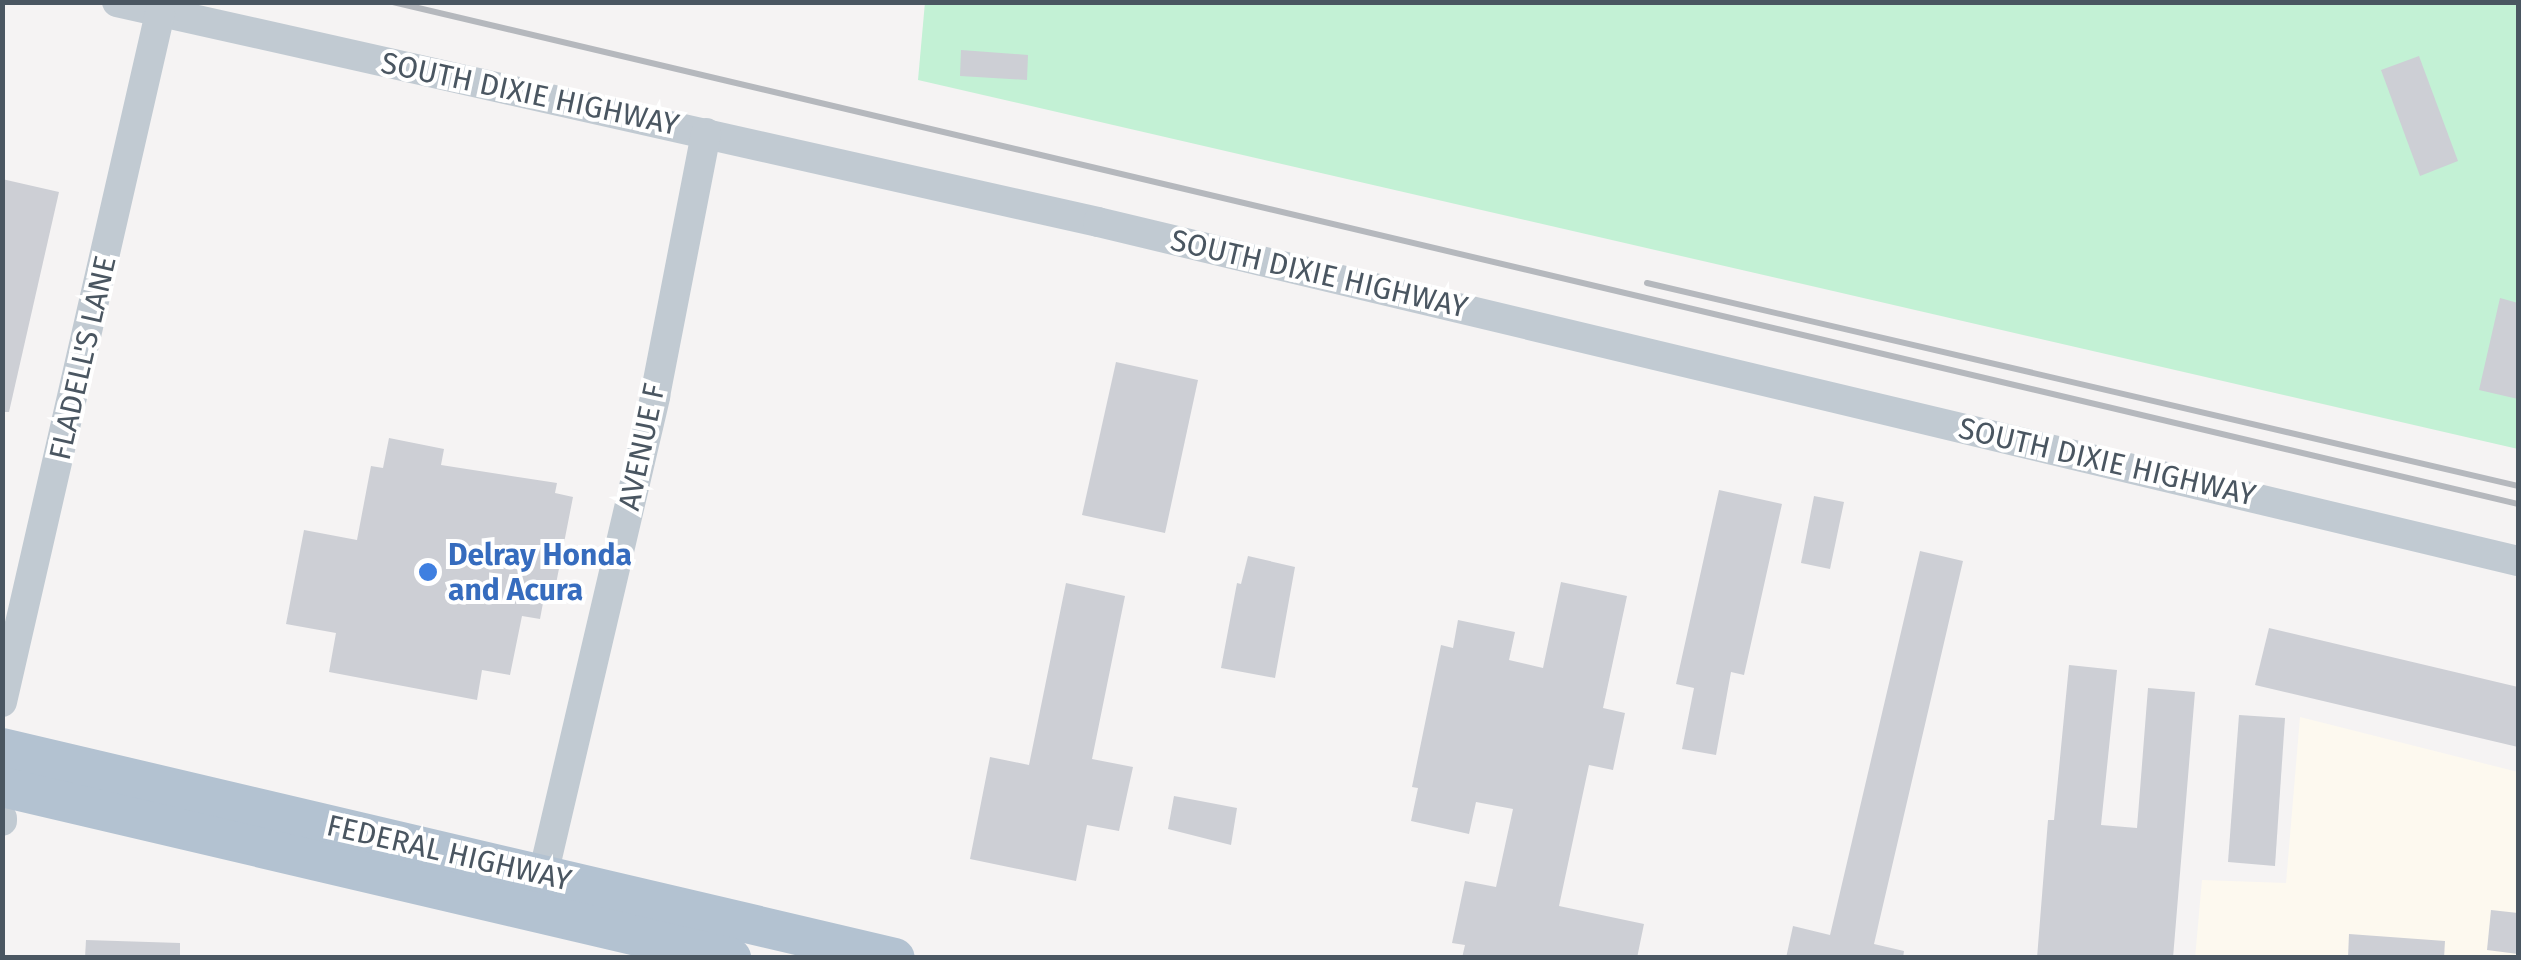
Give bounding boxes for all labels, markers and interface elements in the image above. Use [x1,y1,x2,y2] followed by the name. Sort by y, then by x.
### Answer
[378,45,682,143] street label: SOUTH DIXIE HIGHWAY
[1167,222,1471,326] street label: SOUTH DIXIE HIGHWAY
[42,252,124,464] street label: FLADELL'S LANE
[611,380,673,514] street label: AVENUE F
[1955,410,2259,514] street label: SOUTH DIXIE HIGHWAY
[448,537,632,608] place label: Delray Honda and Acura
[417,561,439,583] marker: Delray Honda and Acura
[323,807,575,899] street label: FEDERAL HIGHWAY

